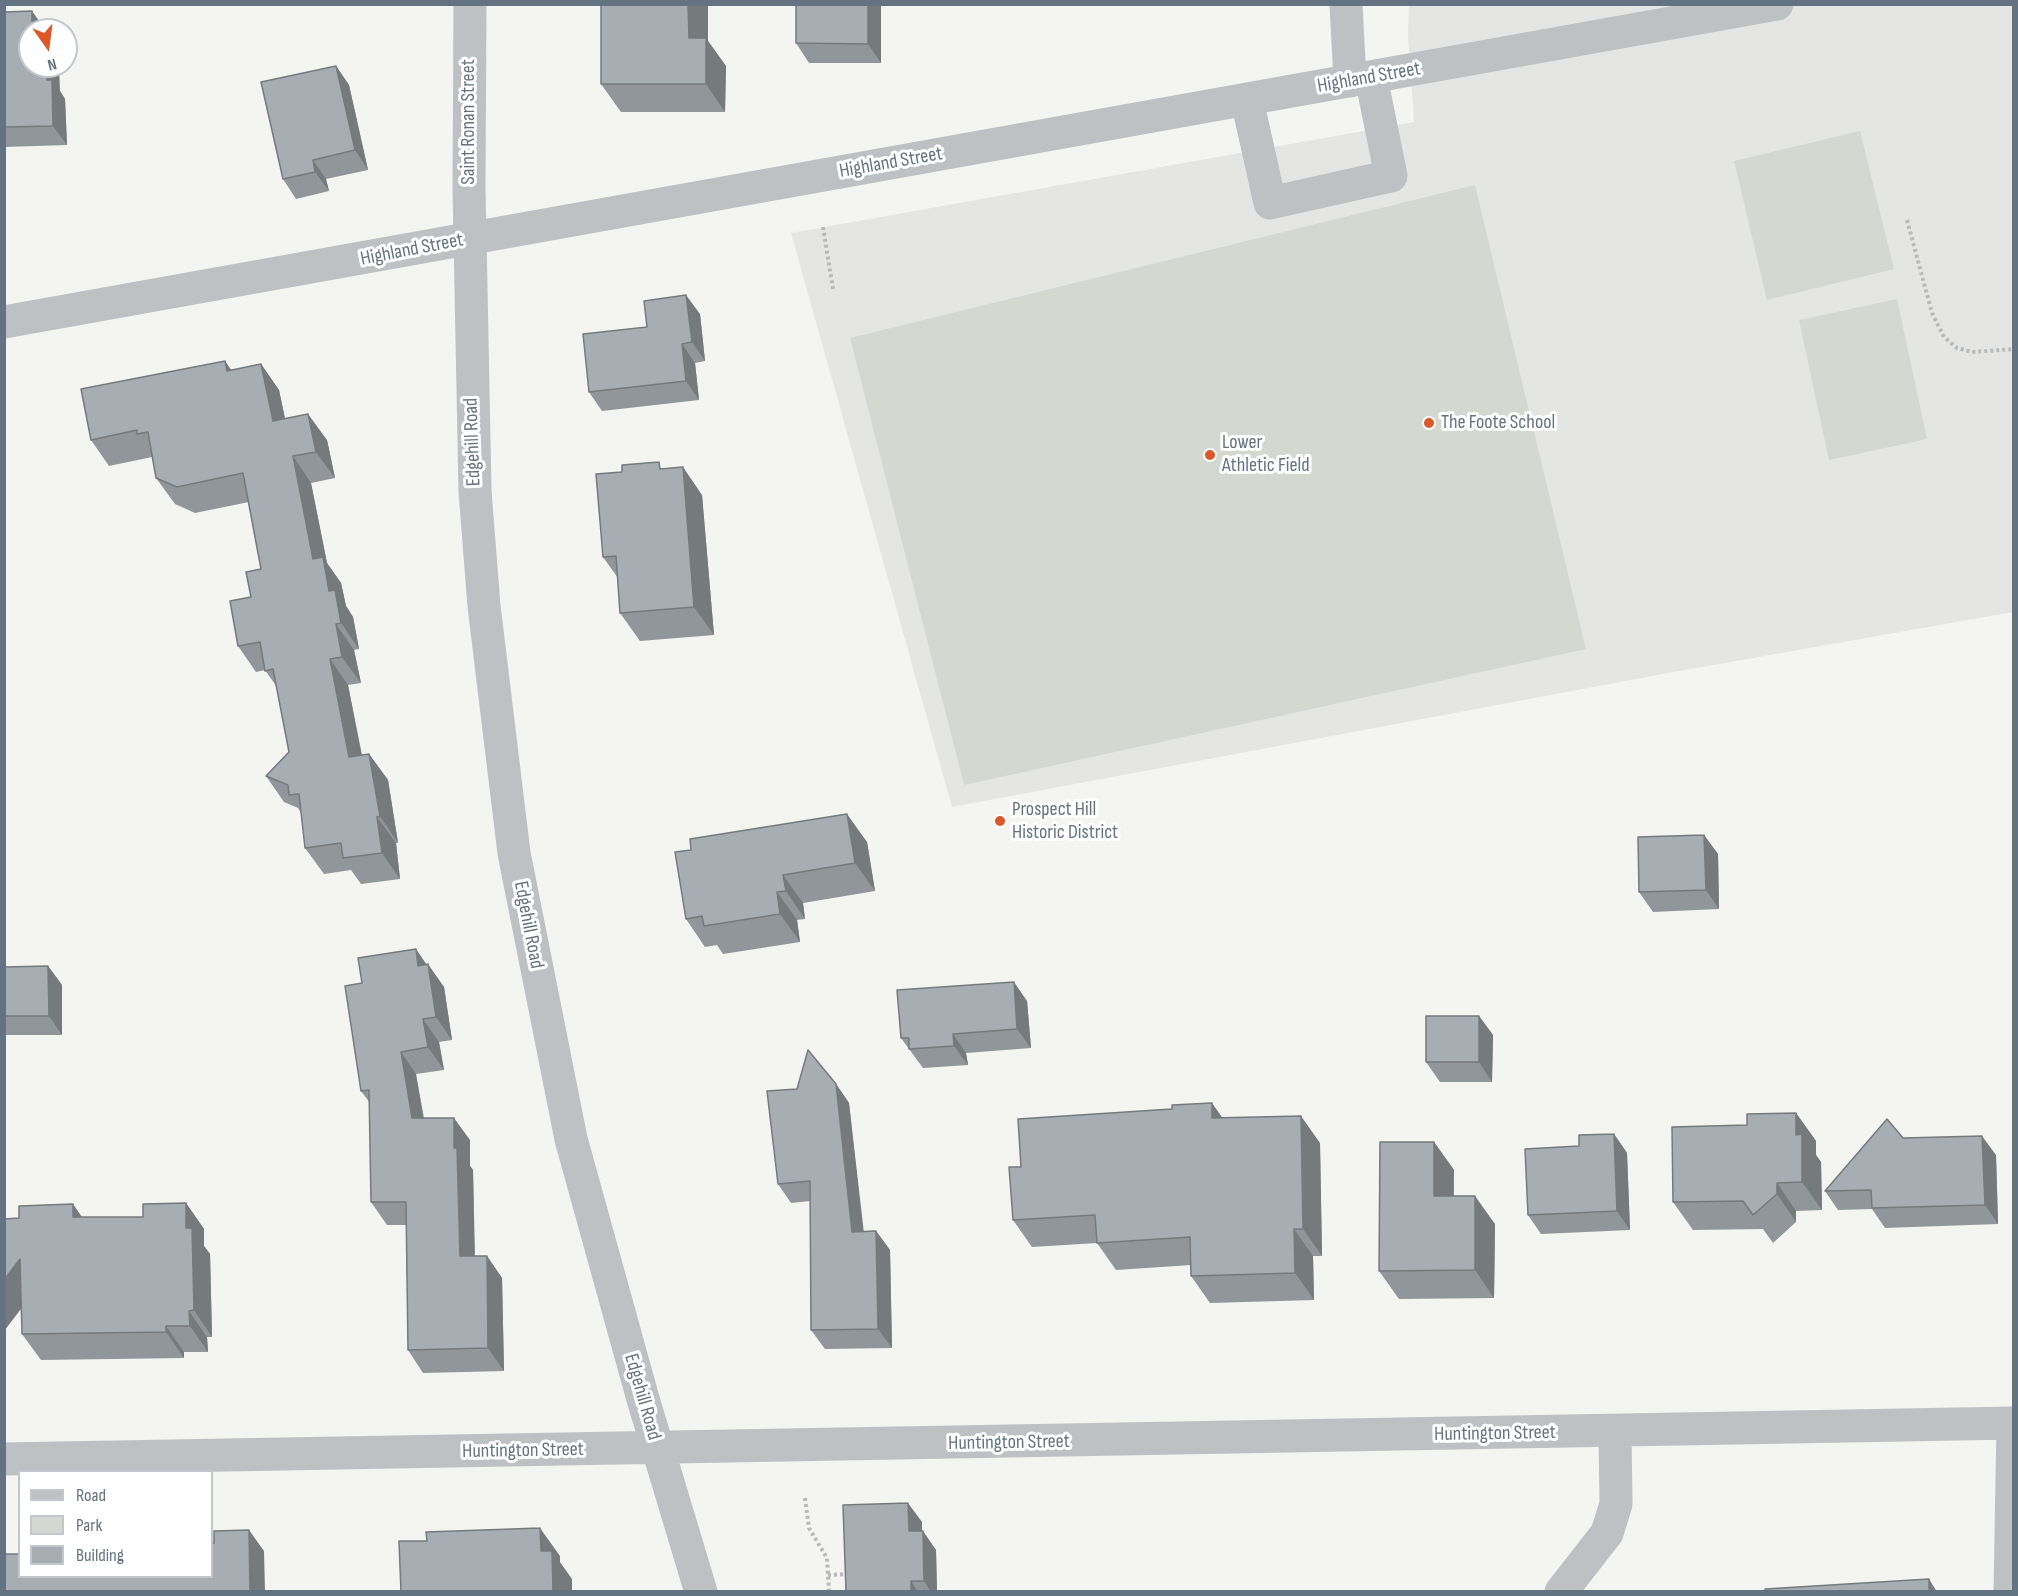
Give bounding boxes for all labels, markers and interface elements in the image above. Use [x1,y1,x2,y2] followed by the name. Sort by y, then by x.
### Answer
[18,18,78,78] north arrow
[46,54,58,74] text: N
[1316,57,1422,99] street label: Highland Street
[457,59,481,185] street label: Saint Ronan Street
[838,142,944,184] street label: Highland Street
[359,228,465,272] street label: Highland Street
[459,397,487,487] street label: Edgehill Road
[1441,411,1555,435] place label: The Foote School
[1422,416,1436,430] marker: The Foote School
[1222,431,1310,478] place label: Lower Athletic Field
[1203,448,1217,462] marker: Lower Athletic Field
[1012,798,1118,845] place label: Prospect Hill Historic District
[993,814,1007,828] marker: Prospect Hill Historic District
[508,879,548,971] street label: Edgehill Road
[618,1351,666,1443] street label: Edgehill Road
[1434,1421,1556,1447] street label: Huntington Street
[948,1430,1070,1456] street label: Huntington Street
[462,1438,584,1464] street label: Huntington Street
[18,1470,213,1578] legend
[76,1485,106,1506] text: Road
[76,1515,102,1536] text: Park
[76,1545,124,1566] text: Building

